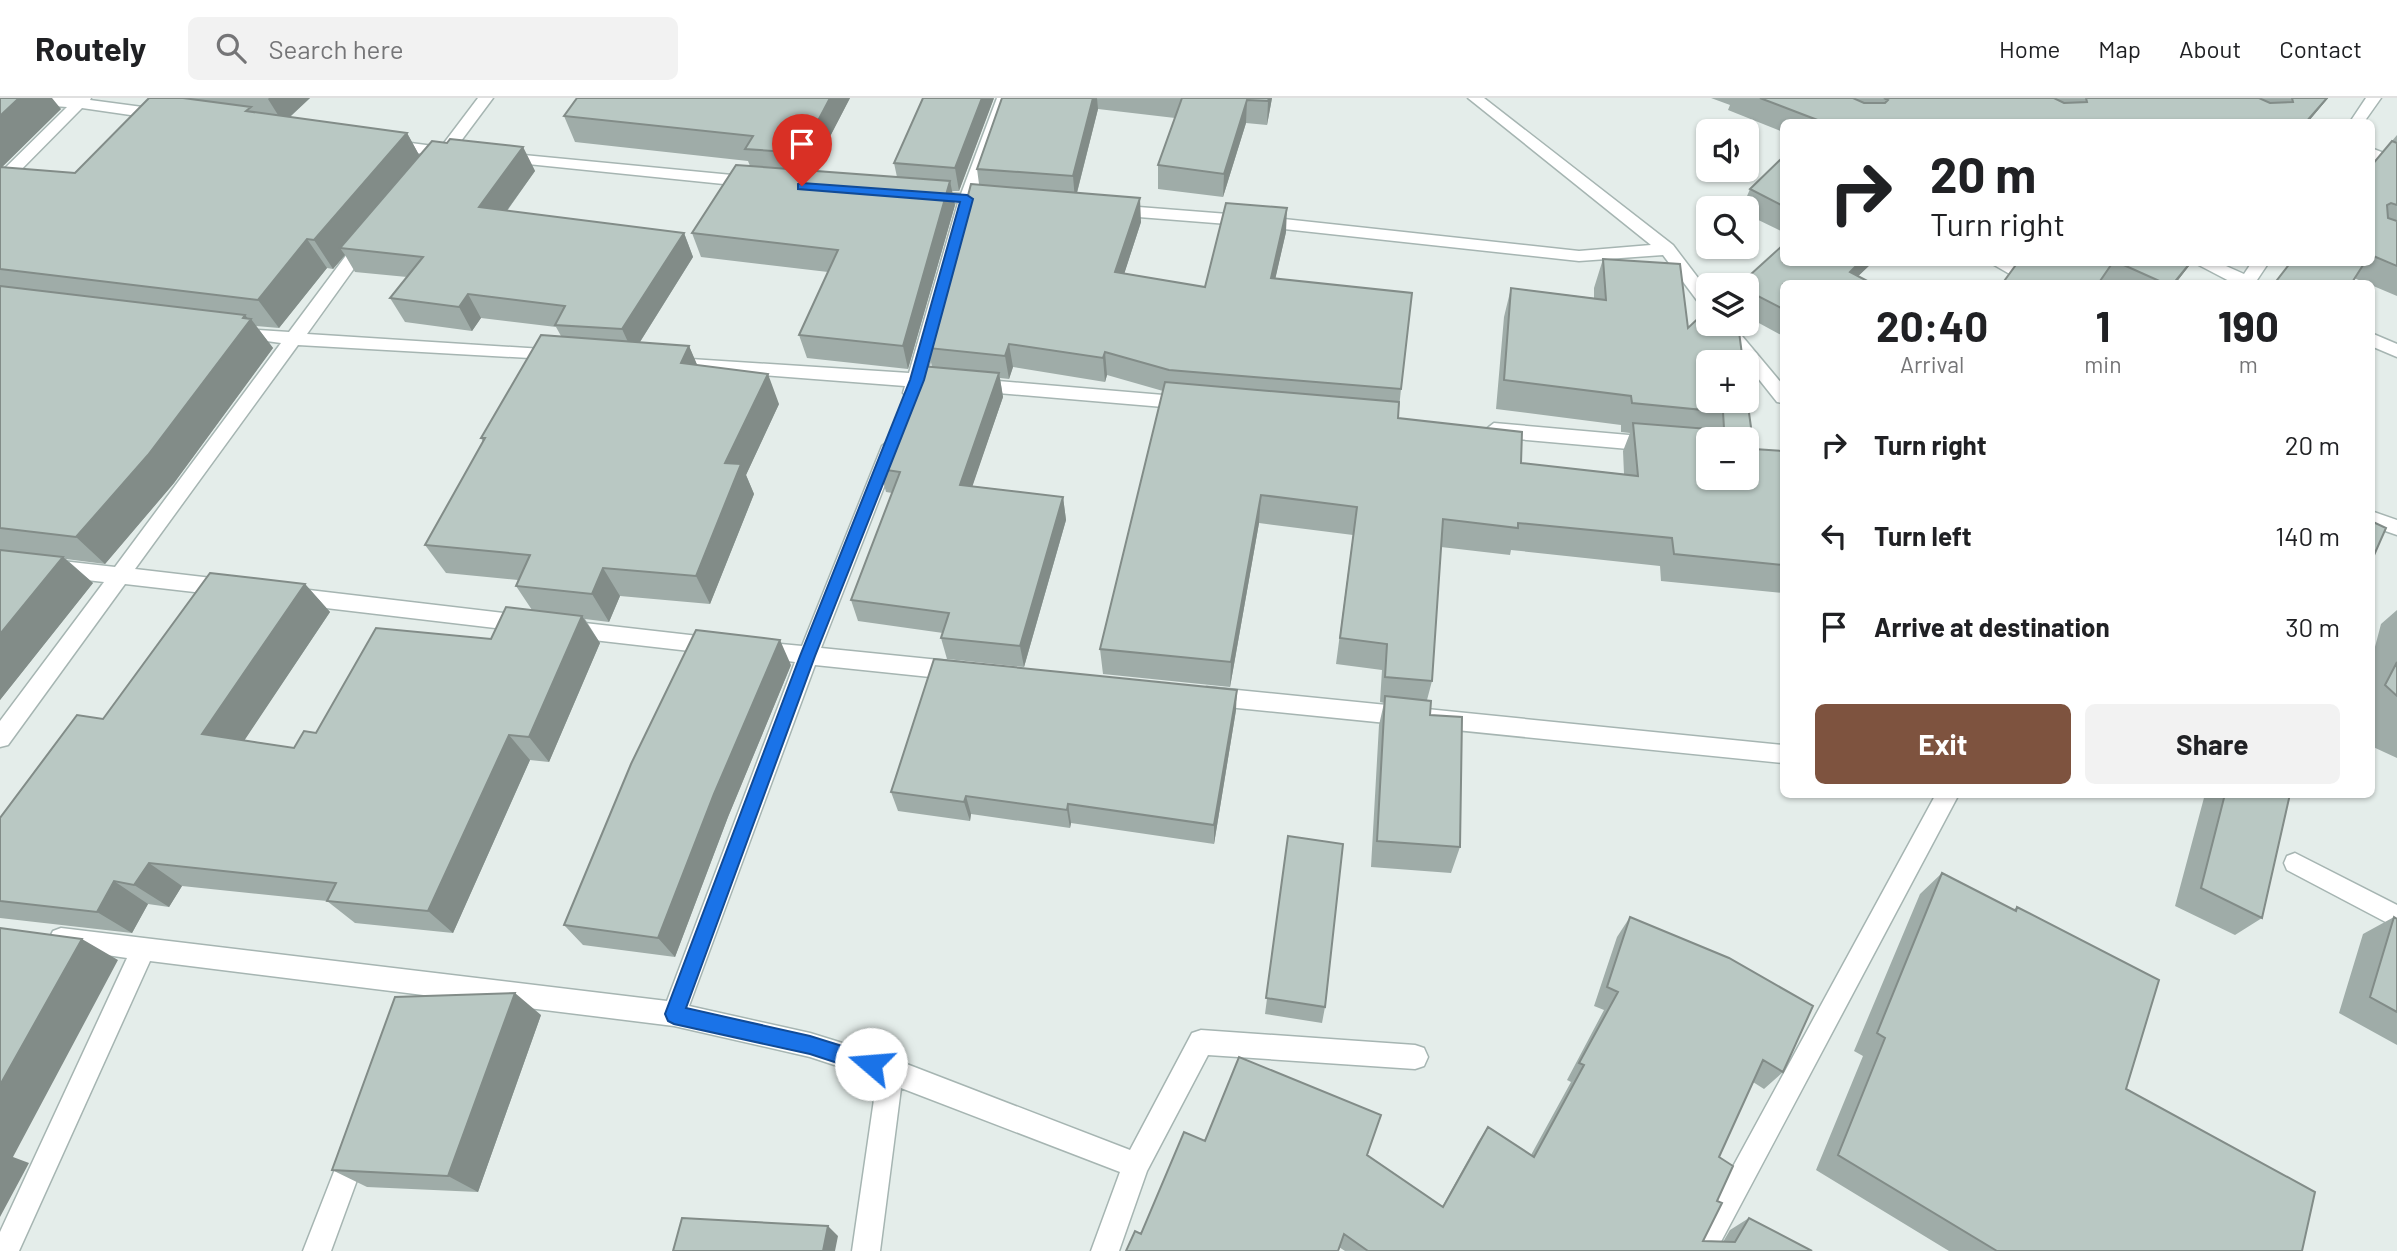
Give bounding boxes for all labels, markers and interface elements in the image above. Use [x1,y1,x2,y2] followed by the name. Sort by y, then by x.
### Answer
[188,17,678,80] search box
[35,28,146,68] text: Routely
[212,29,250,67] icon: search
[268,33,404,64] text: Search here
[1999,34,2060,63] text: Home
[2098,34,2141,63] text: Map
[2179,34,2241,63] text: About
[2279,34,2362,63] text: Contact
[772,114,832,186] pin
[1696,119,1759,490] map controls
[1696,119,1759,182] button: sound
[783,125,821,163] icon: arrive
[1930,144,2036,203] text: 20 m
[1815,147,1906,238] icon: right
[1696,196,1759,259] button: search
[1930,204,2065,242] text: Turn right
[1696,273,1759,336] button: layers
[1876,300,1988,350] text: 20:40
[2096,300,2110,350] text: 1
[2218,300,2279,350] text: 190
[1696,350,1759,413] button: +
[1900,350,1964,378] text: Arrival
[2084,350,2122,378] text: min
[2239,350,2258,378] text: m
[1815,426,1853,464] icon: right
[1696,427,1759,490] button: −
[1874,429,1987,460] text: Turn right
[2285,429,2340,460] text: 20 m
[1815,517,1853,555] icon: left
[1874,520,1972,551] text: Turn left
[2275,520,2340,551] text: 140 m
[1815,608,1853,646] icon: arrive
[1874,611,2110,642] text: Arrive at destination
[2285,611,2340,642] text: 30 m
[1815,704,2071,784] button: Exit
[2085,704,2340,784] button: Share
[834,1027,908,1101] position arrow

